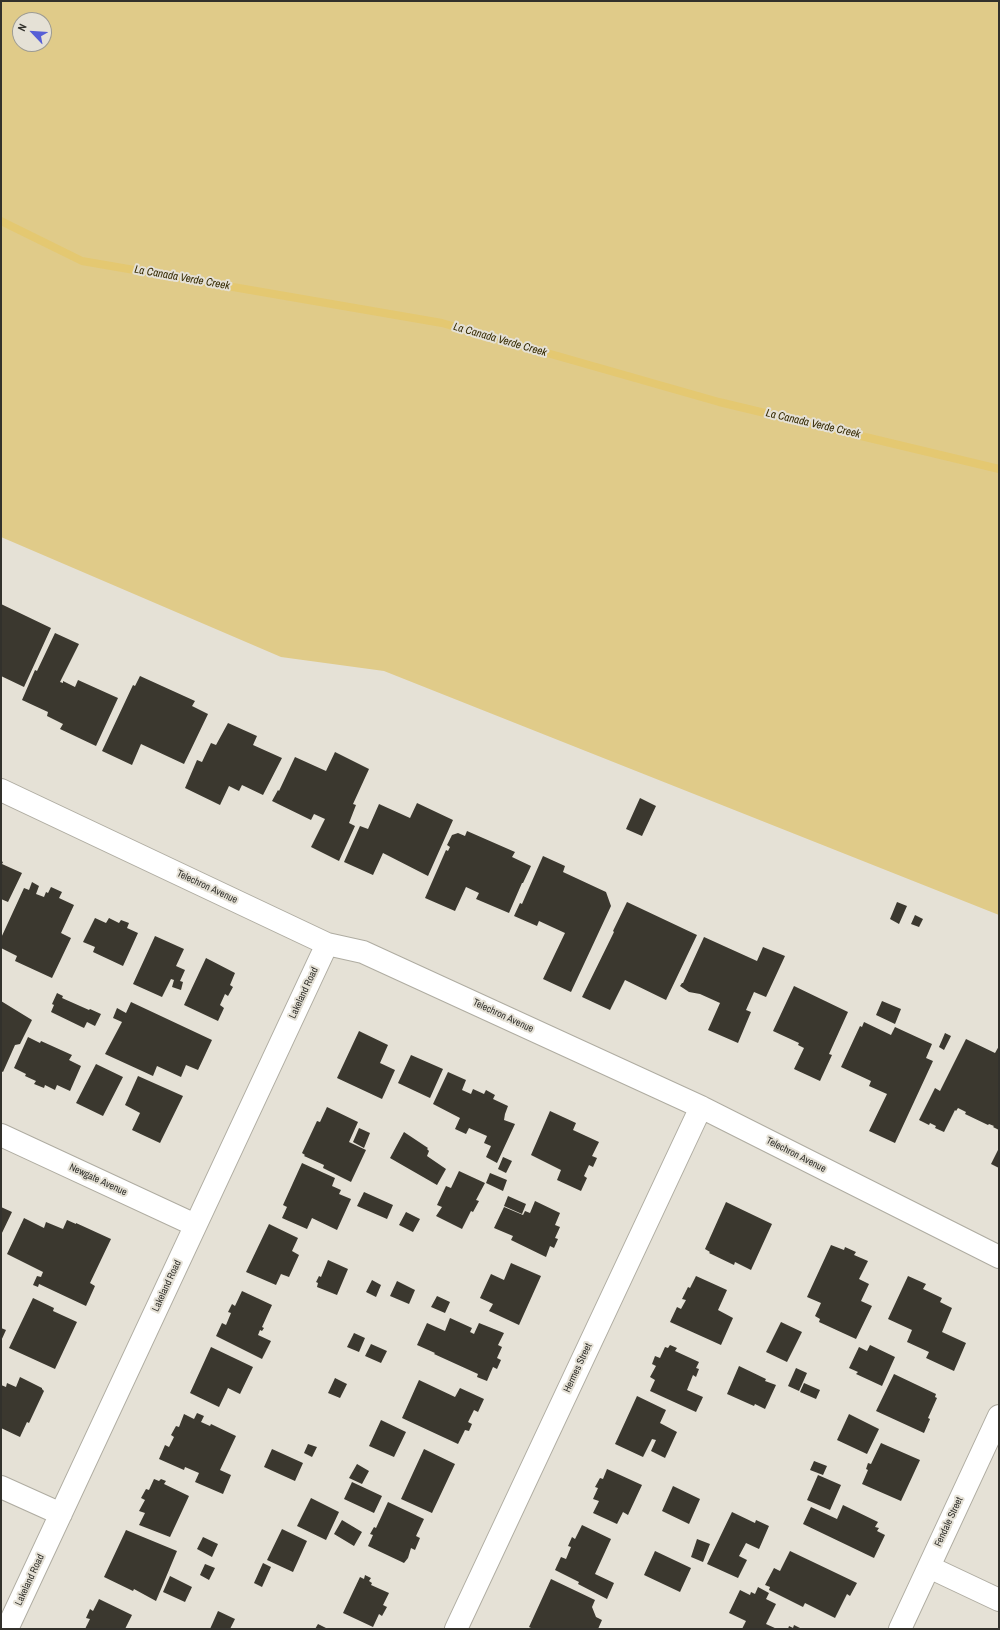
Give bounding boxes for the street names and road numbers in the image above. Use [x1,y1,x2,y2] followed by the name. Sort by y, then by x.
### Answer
[175,868,239,906] street label: Telechron Avenue
[287,965,321,1021] street label: Lakeland Road
[471,997,535,1035] street label: Telechron Avenue
[764,1135,828,1175] street label: Telechron Avenue
[67,1161,129,1199] street label: Newgate Avenue
[150,1258,184,1314] street label: Lakeland Road
[561,1342,595,1394] street label: Hermes Street
[932,1495,966,1549] street label: Fendale Street
[13,1552,47,1608] street label: Lakeland Road

